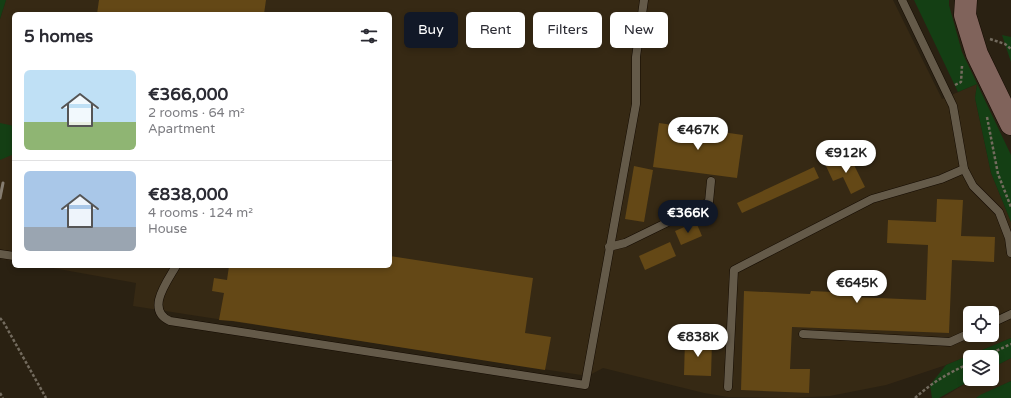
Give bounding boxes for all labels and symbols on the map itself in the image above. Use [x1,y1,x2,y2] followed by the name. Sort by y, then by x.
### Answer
[670,117,726,151] pin: €467K
[818,140,874,174] pin: €912K
[660,200,716,234] pin: €366K
[829,270,885,304] pin: €645K
[670,324,726,358] pin: €838K

